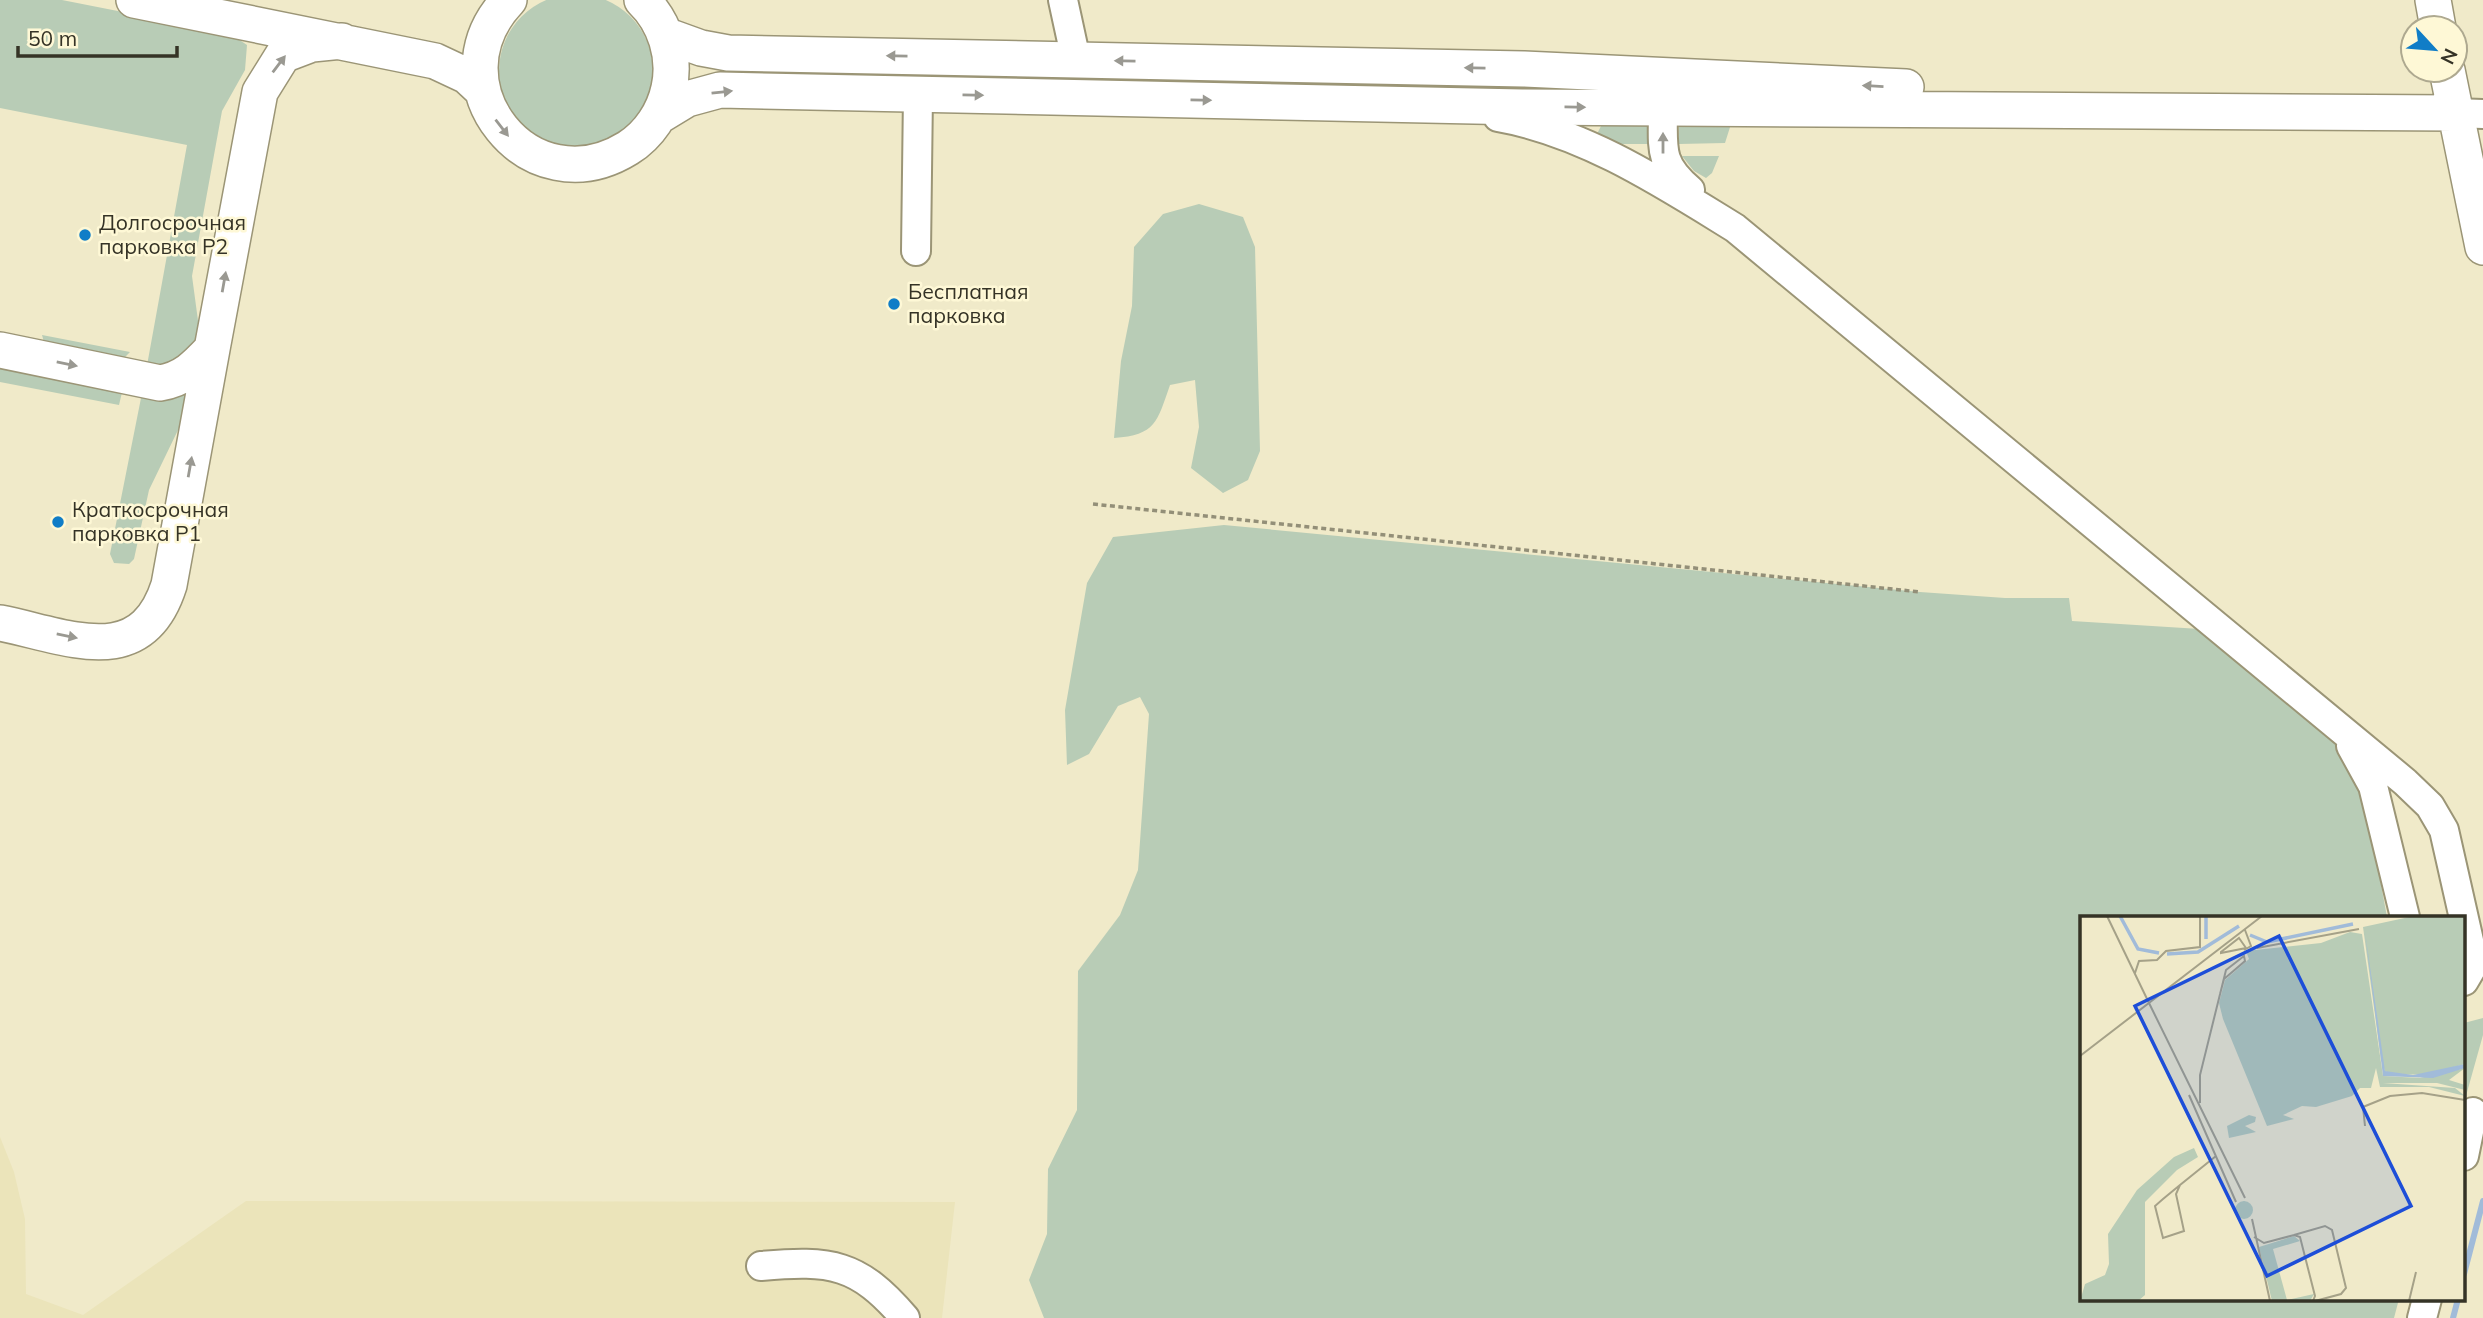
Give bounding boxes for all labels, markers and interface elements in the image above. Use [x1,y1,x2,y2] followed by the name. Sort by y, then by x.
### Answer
[18,14,177,58] scale bar
[2399,14,2469,84] north arrow
[28,25,77,51] text: 50 m
[2435,45,2463,68] text: N
[886,51,908,62] one-way arrow
[272,54,286,73] one-way arrow
[1113,56,1135,67] one-way arrow
[1463,63,1485,74] one-way arrow
[1862,80,1884,91] one-way arrow
[711,86,733,97] one-way arrow
[963,90,985,101] one-way arrow
[1190,95,1212,106] one-way arrow
[1564,101,1586,113] one-way arrow
[494,119,509,137] one-way arrow
[1657,131,1669,153] one-way arrow
[99,209,246,259] place label: Долгосрочная парковка P2
[77,227,93,243] marker: Долгосрочная парковка P2
[219,271,230,293] one-way arrow
[908,278,1029,328] place label: Бесплатная парковка
[886,296,902,312] marker: Бесплатная парковка
[56,359,78,370] one-way arrow
[185,456,196,478] one-way arrow
[72,496,229,546] place label: Краткосрочная парковка P1
[50,514,66,530] marker: Краткосрочная парковка P1
[56,631,78,642] one-way arrow
[2080,916,2466,1300] inset map

